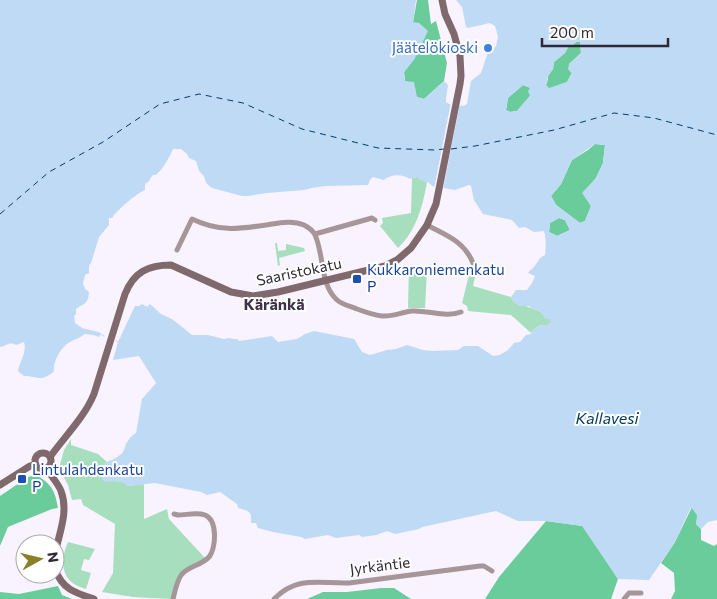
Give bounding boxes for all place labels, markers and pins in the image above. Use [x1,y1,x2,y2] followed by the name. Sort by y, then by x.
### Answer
[392,38,478,56] place label: Jäätelökioski
[482,42,494,54] marker: Jäätelökioski
[367,260,505,295] place label: Kukkaroniemenkatu P
[351,273,363,285] marker: Kukkaroniemenkatu P
[32,460,144,495] place label: Lintulahdenkatu P
[16,473,28,485] marker: Lintulahdenkatu P

